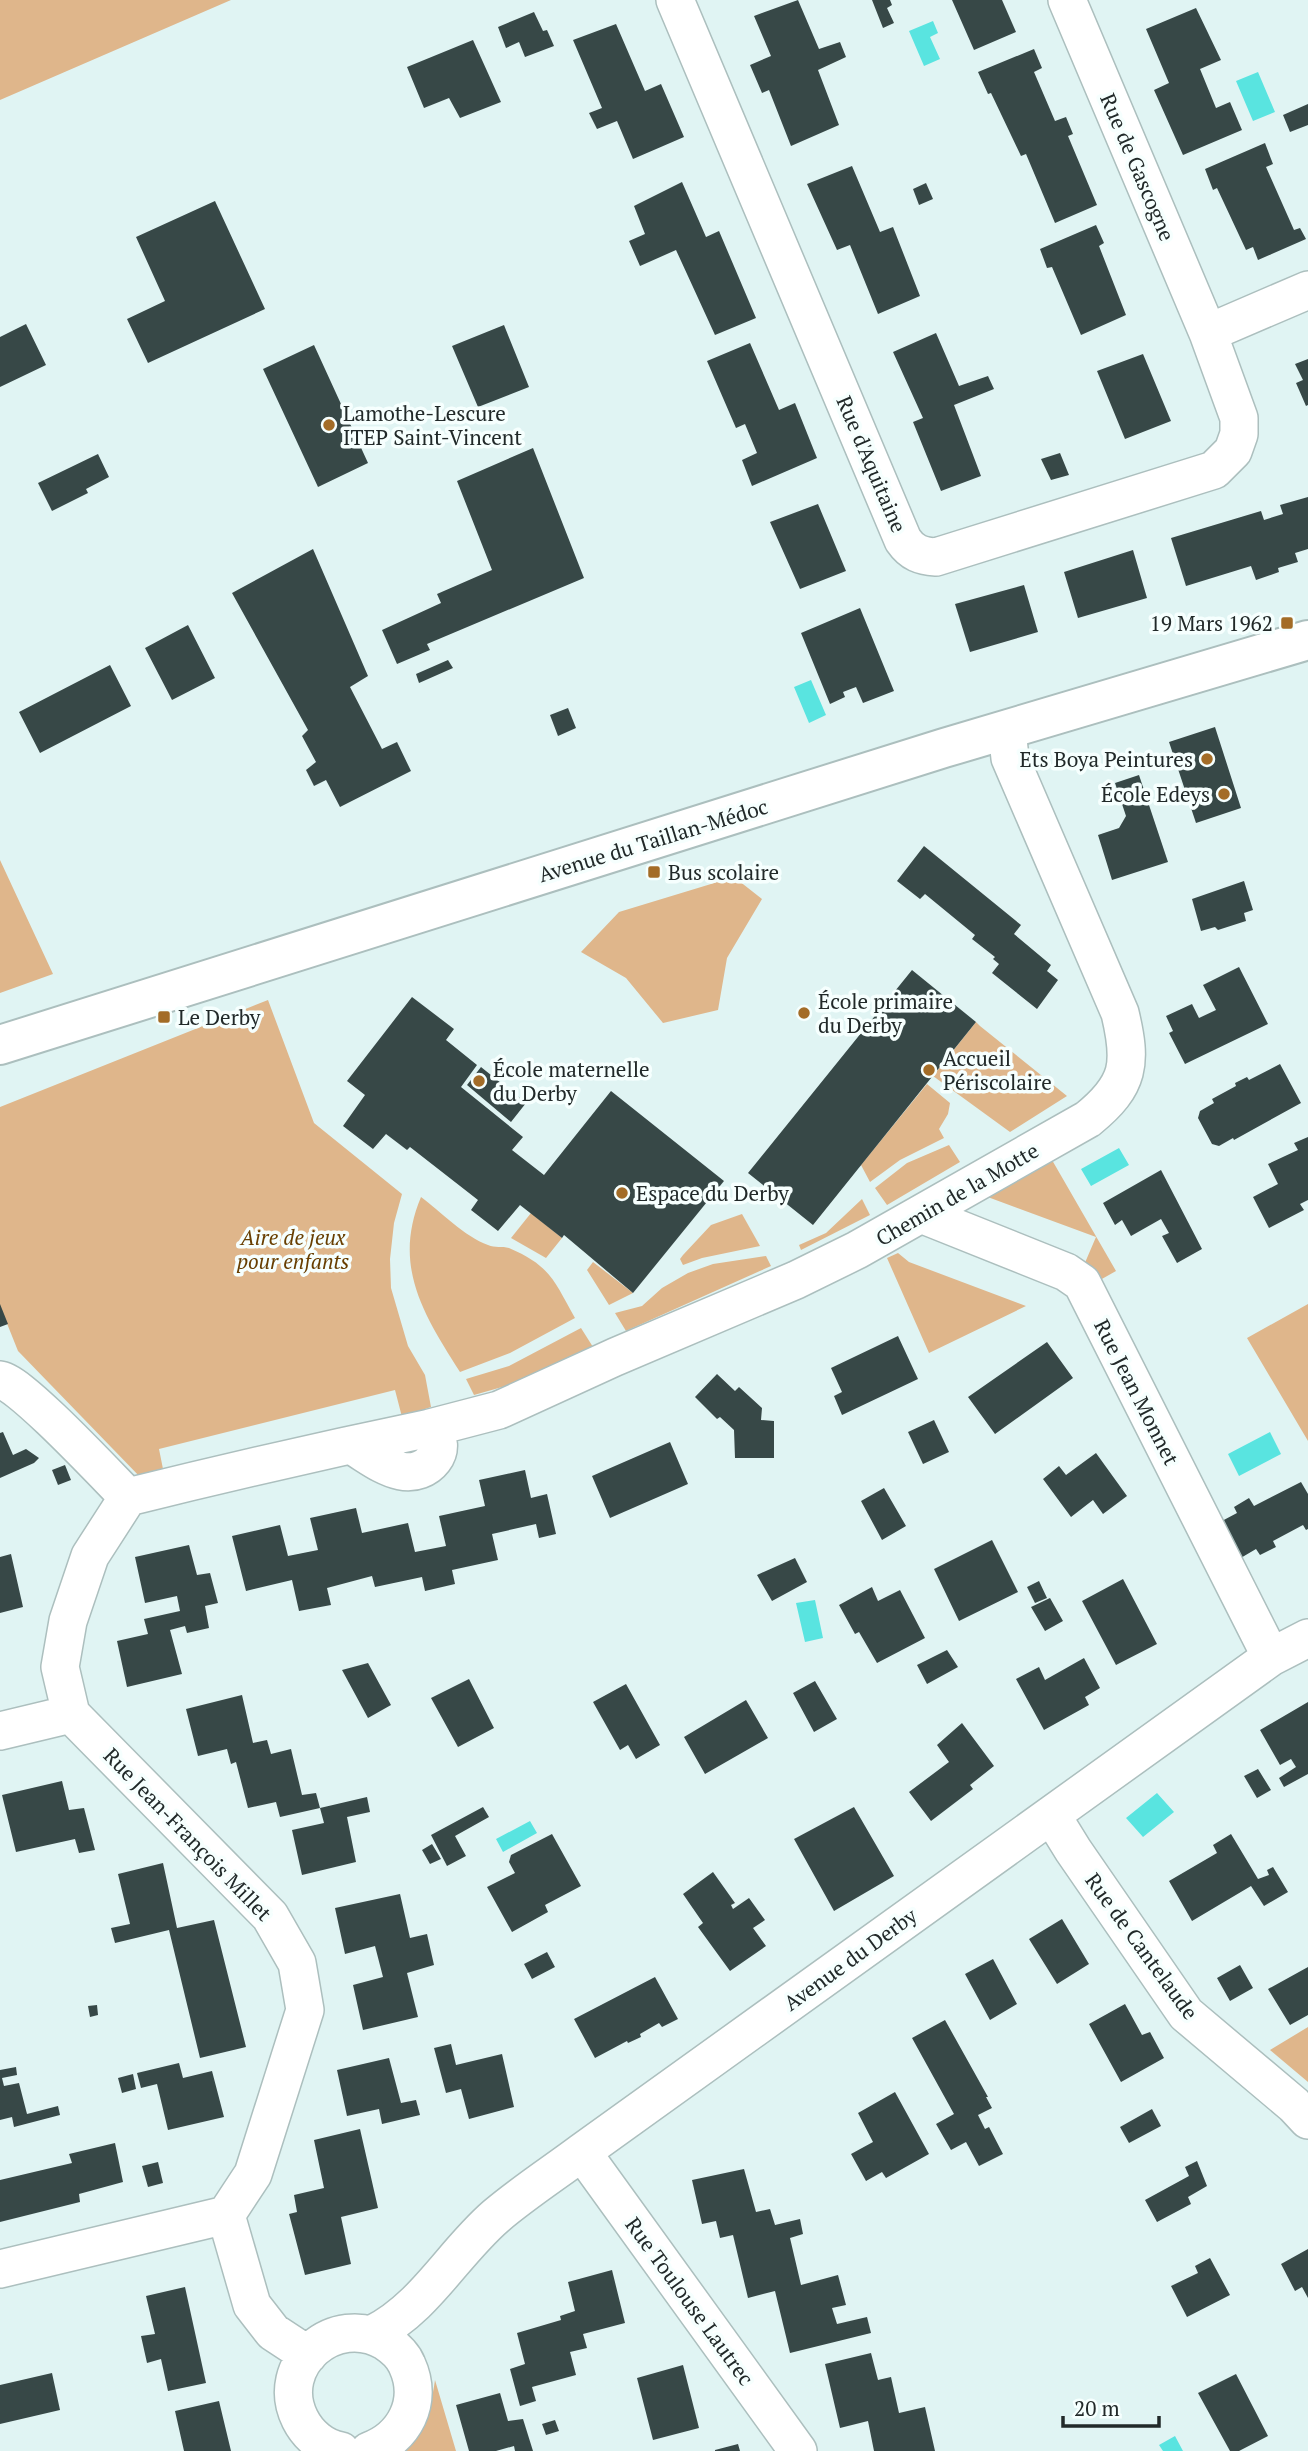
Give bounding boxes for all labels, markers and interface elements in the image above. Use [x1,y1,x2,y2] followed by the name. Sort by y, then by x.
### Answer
[1094,89,1182,245] street label: Rue de Gascogne
[831,391,913,537] street label: Rue d'Aquitaine
[343,399,522,451] place label: Lamothe-Lescure ITEP Saint-Vincent
[321,417,337,433] marker: Lamothe-Lescure ITEP Saint-Vincent
[1150,609,1273,637] place label: 19 Mars 1962
[1279,615,1295,631] marker: 19 Mars 1962
[1020,745,1193,773] place label: Ets Boya Peintures
[1199,751,1215,767] marker: Ets Boya Peintures
[1101,780,1210,808] place label: École Edeys
[1216,786,1232,802] marker: École Edeys
[535,792,771,888] street label: Avenue du Taillan-Médoc
[668,858,779,886] place label: Bus scolaire
[646,864,662,880] marker: Bus scolaire
[818,987,953,1039] place label: École primaire du Derby
[178,1003,261,1031] place label: Le Derby
[796,1005,812,1021] marker: École primaire du Derby
[156,1009,172,1025] marker: Le Derby
[943,1044,1052,1096] place label: Accueil Périscolaire
[493,1055,650,1107] place label: École maternelle du Derby
[921,1062,937,1078] marker: Accueil Périscolaire
[471,1073,487,1089] marker: École maternelle du Derby
[871,1136,1043,1252] street label: Chemin de la Motte
[636,1179,789,1207] place label: Espace du Derby
[614,1185,630,1201] marker: Espace du Derby
[237,1223,350,1275] park label: Aire de jeux pour enfants
[1088,1314,1186,1470] street label: Rue Jean Monnet
[98,1741,278,1927] street label: Rue Jean-François Millet
[1079,1867,1205,2025] street label: Rue de Cantelaude
[778,1901,922,2017] street label: Avenue du Derby
[619,2211,761,2391] street label: Rue Toulouse Lautrec
[1063,2384,1159,2428] scale bar
[1074,2394,1120,2422] text: 20 m

